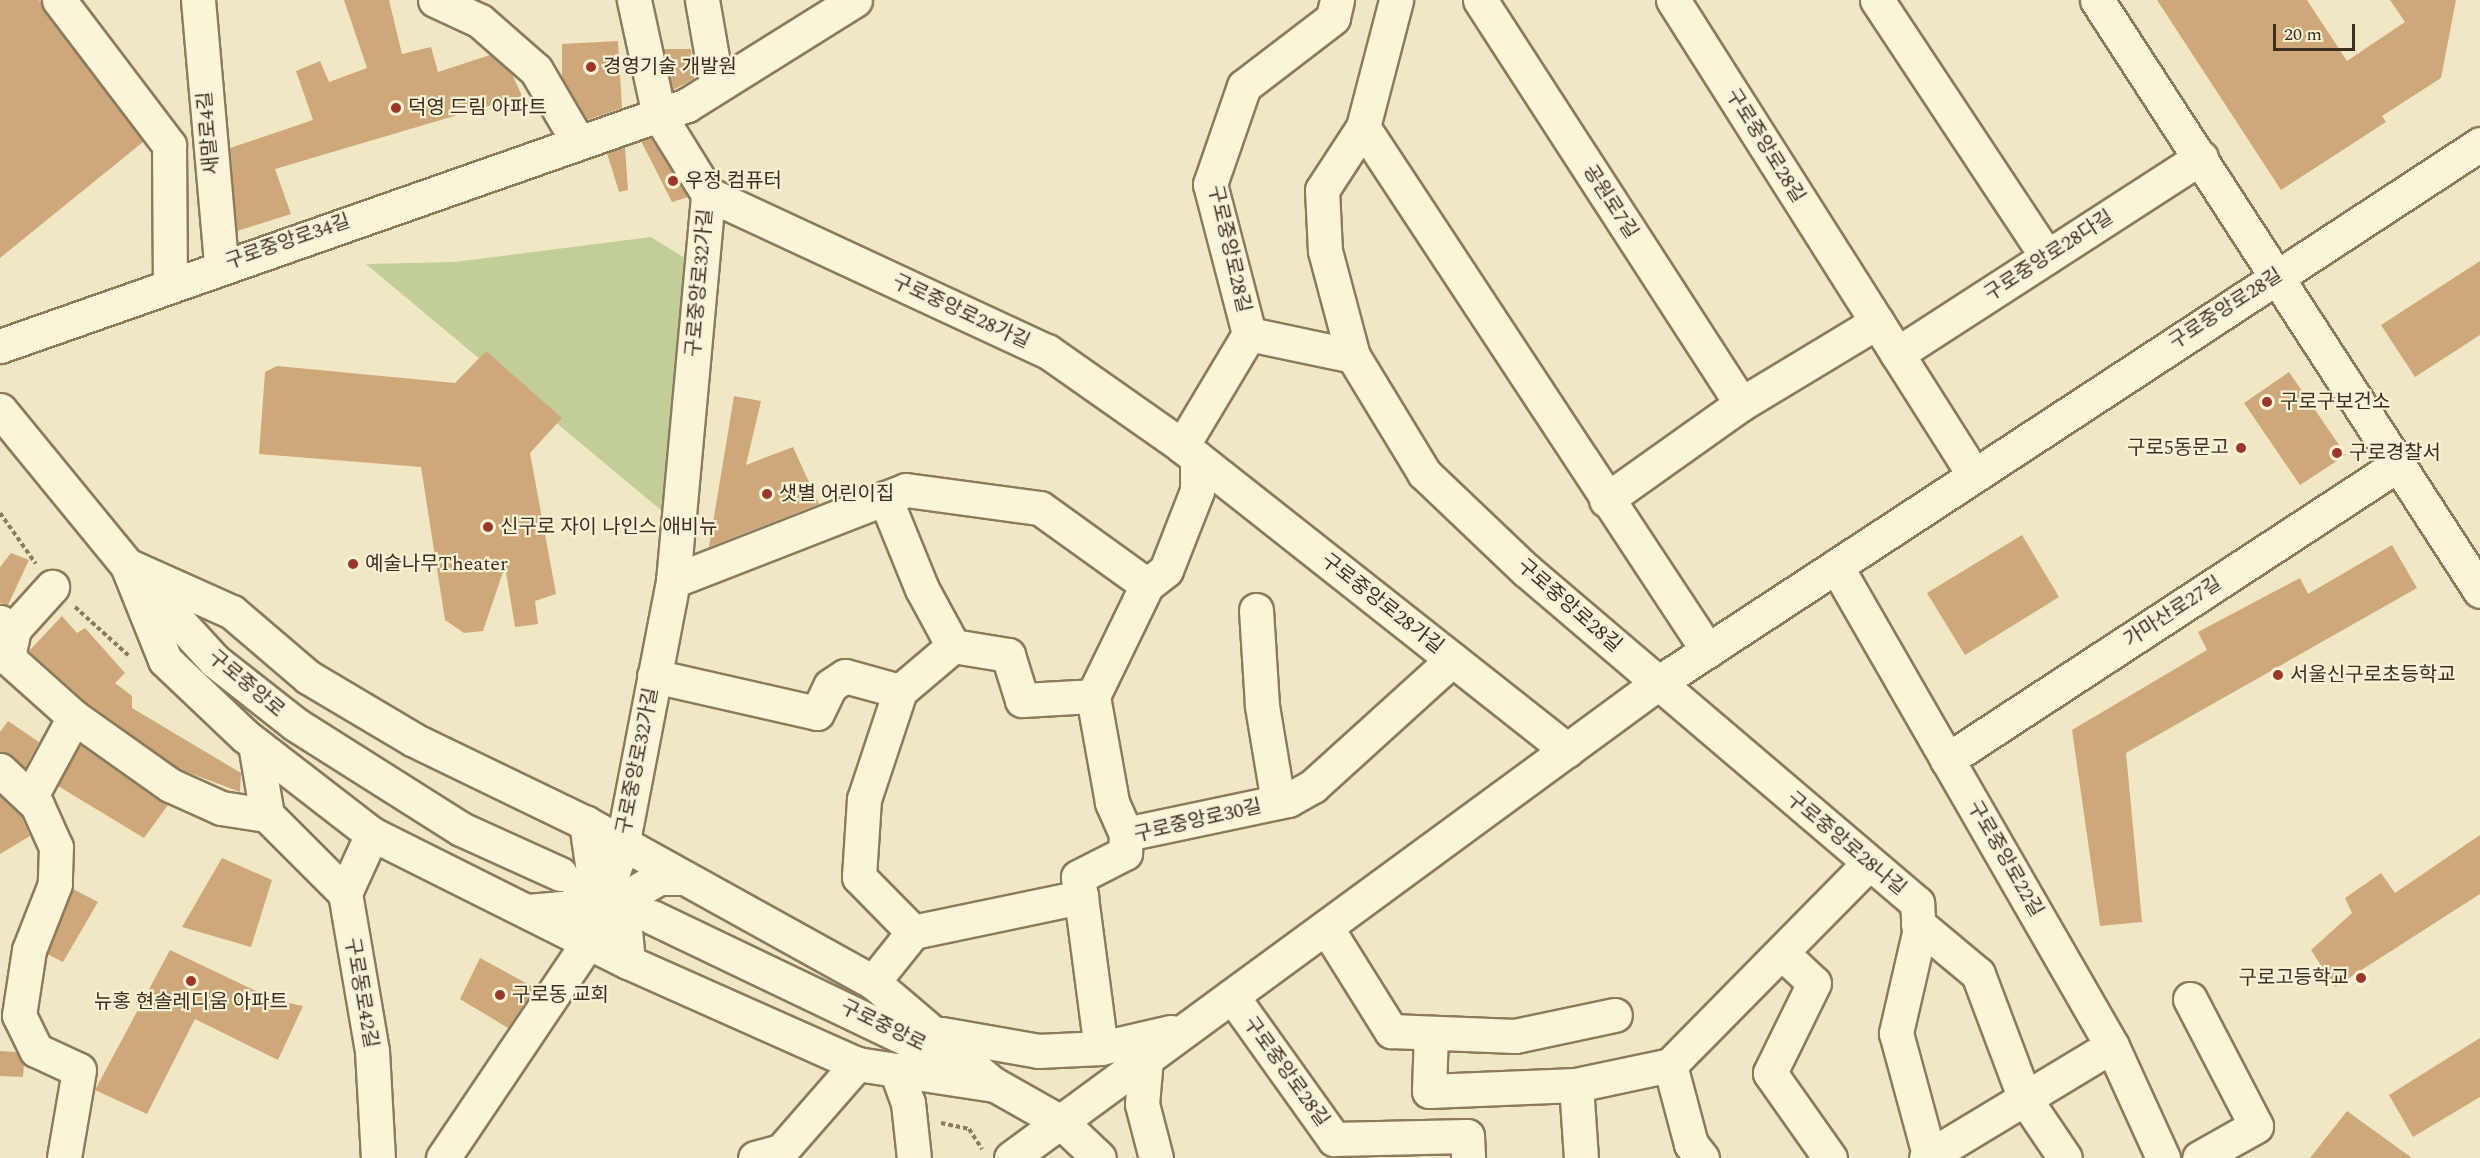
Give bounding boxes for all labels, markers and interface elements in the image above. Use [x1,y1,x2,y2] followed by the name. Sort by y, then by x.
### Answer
[2276,12,2358,50] scale bar
[2284,21,2322,48] text: 20 m
[603,55,737,79] place label: 경영기술 개발원
[584,60,598,74] marker: 경영기술 개발원
[1720,84,1810,208] street label: 구로중앙로28길
[193,90,225,176] street label: 새말로4길
[408,96,547,120] place label: 덕영 드림 아파트
[389,101,403,115] marker: 덕영 드림 아파트
[1577,160,1643,244] street label: 공원로7길
[685,169,782,193] place label: 우정 컴퓨터
[666,174,680,188] marker: 우정 컴퓨터
[1203,183,1255,315] street label: 구로중앙로28길
[1980,205,2118,307] street label: 구로중앙로28다길
[682,208,718,358] street label: 구로중앙로32가길
[222,209,354,275] street label: 구로중앙로34길
[2165,263,2287,355] street label: 구로중앙로28길
[888,270,1034,354] street label: 구로중앙로28가길
[2280,390,2390,414] place label: 구로구보건소
[2258,393,2276,411] marker: 구로구보건소
[2127,436,2229,460] place label: 구로5동문고
[2234,441,2248,455] marker: 구로5동문고
[2349,441,2441,465] place label: 구로경찰서
[2330,446,2344,460] marker: 구로경찰서
[779,482,894,506] place label: 샛별 어린이집
[760,487,774,501] marker: 샛별 어린이집
[500,515,717,539] place label: 신구로 자이 나인스 애비뉴
[481,520,495,534] marker: 신구로 자이 나인스 애비뉴
[1316,549,1448,659] street label: 구로중앙로28가길
[365,552,508,576] place label: 예술나무Theater
[1512,554,1626,658] street label: 구로중앙로28길
[346,557,360,571] marker: 예술나무Theater
[2119,571,2227,653] street label: 가마산로27길
[203,645,289,723] street label: 구로중앙로
[2290,663,2456,687] place label: 서울신구로초등학교
[2271,668,2285,682] marker: 서울신구로초등학교
[612,686,664,836] street label: 구로중앙로32가길
[1781,787,1911,901] street label: 구로중앙로28나길
[1132,795,1264,847] street label: 구로중앙로30길
[1962,797,2048,921] street label: 구로중앙로22길
[339,936,383,1050] street label: 구로동로42길
[2239,966,2349,990] place label: 구로고등학교
[2354,971,2368,985] marker: 구로고등학교
[184,974,198,988] marker: 뉴홍 현솔레디움 아파트
[512,983,609,1007] place label: 구로동 교회
[493,988,507,1002] marker: 구로동 교회
[94,990,288,1014] place label: 뉴홍 현솔레디움 아파트
[836,995,930,1057] street label: 구로중앙로
[1238,1012,1334,1132] street label: 구로중앙로28길

